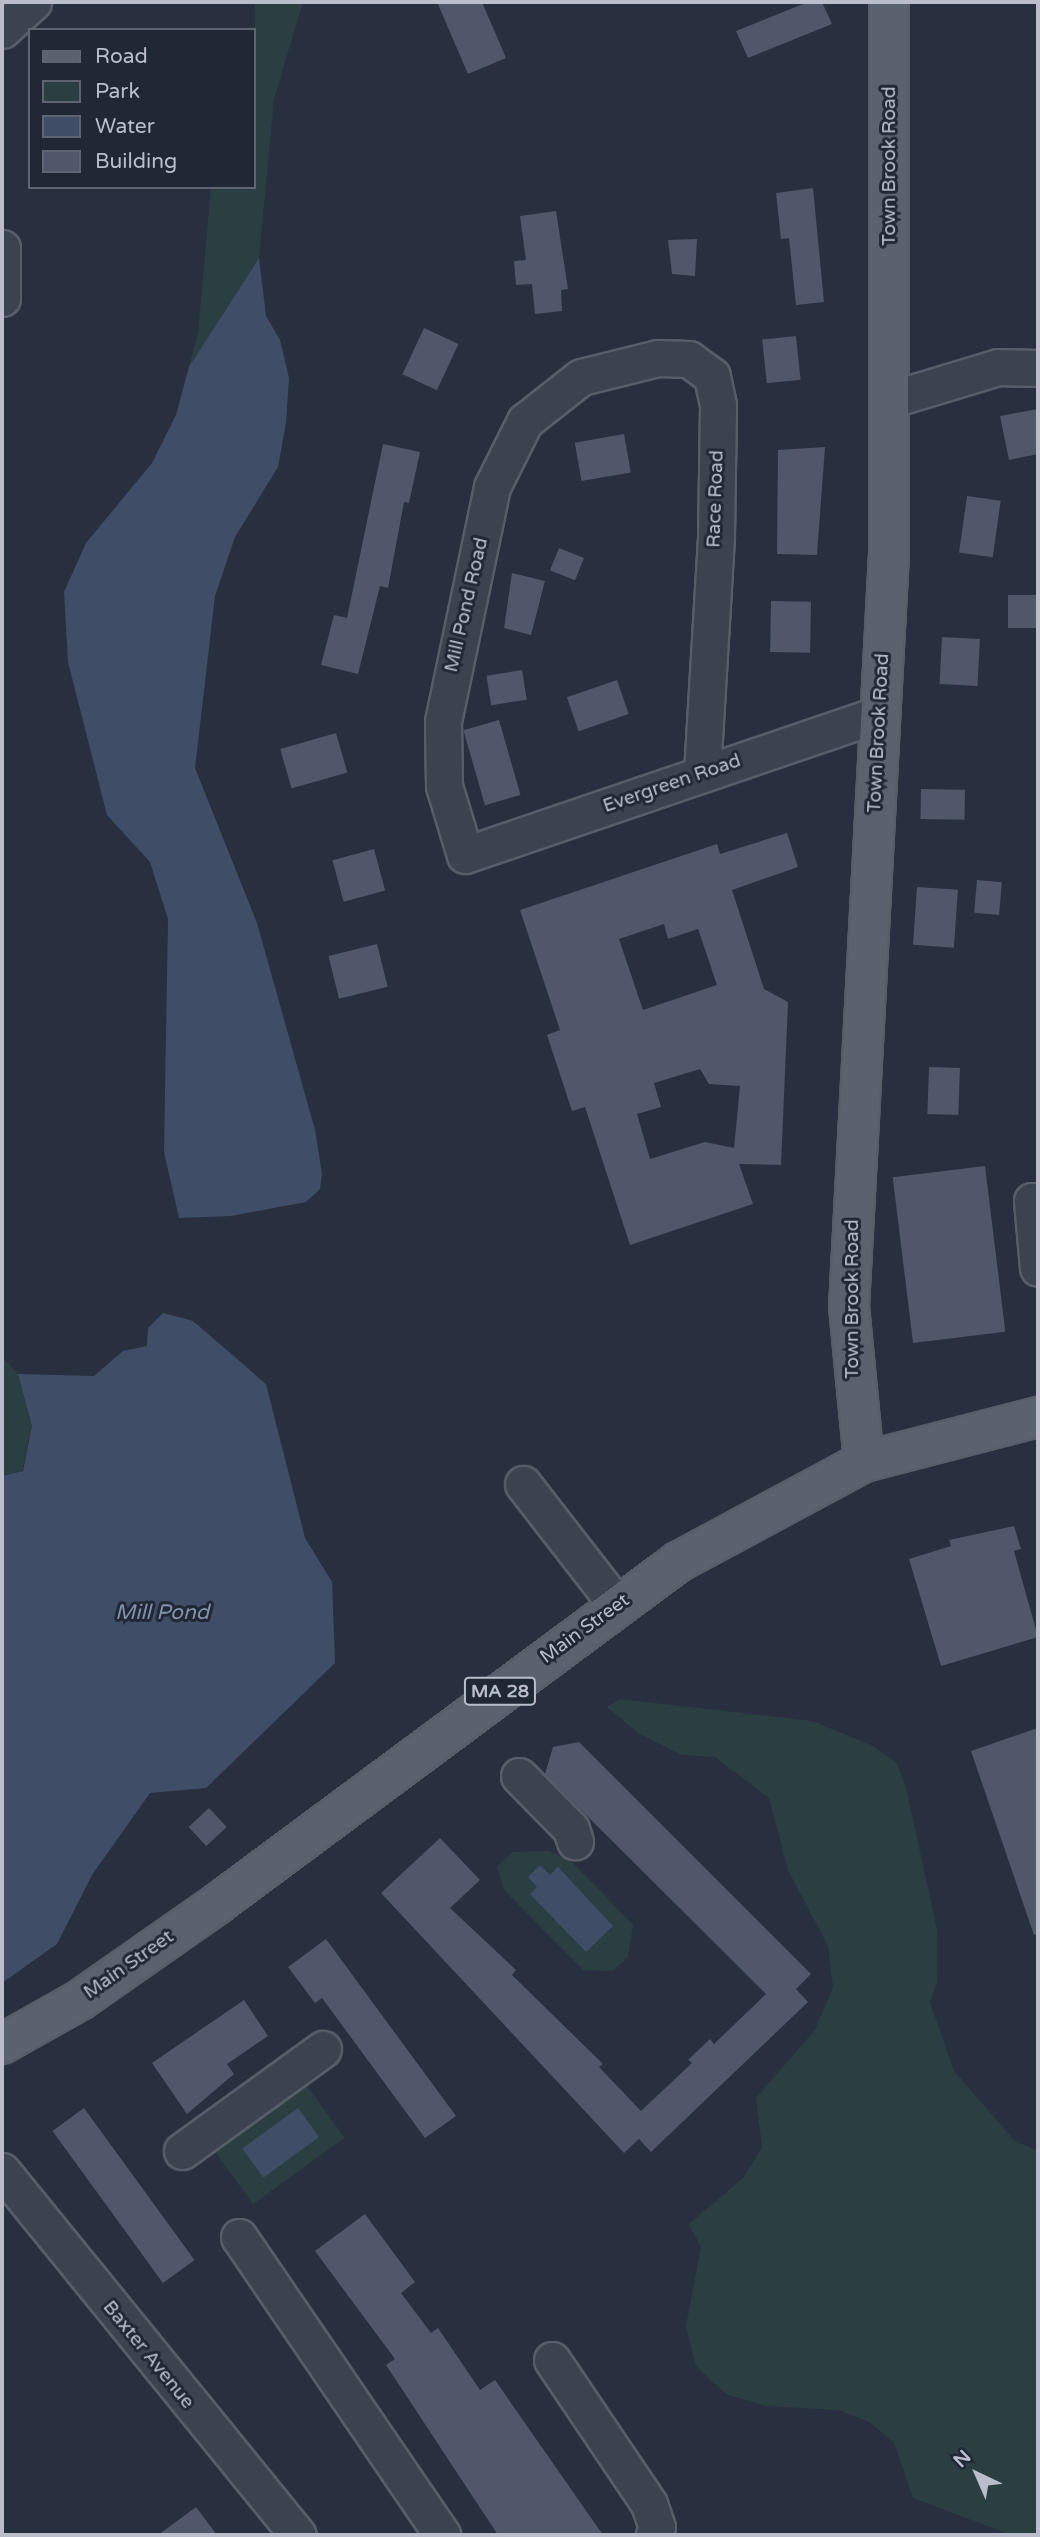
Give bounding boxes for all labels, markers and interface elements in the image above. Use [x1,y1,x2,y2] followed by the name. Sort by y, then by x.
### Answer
[28,28,256,189] legend
[95,44,148,69] text: Road
[95,79,140,104] text: Park
[879,86,901,246] street label: Town Brook Road
[95,114,155,139] text: Water
[95,149,177,174] text: Building
[703,450,729,548] street label: Race Road
[440,535,494,675] street label: Mill Pond Road
[863,653,895,813] street label: Town Brook Road
[600,750,744,818] street label: Evergreen Road
[842,1219,864,1379] street label: Town Brook Road
[536,1589,634,1669] street label: Main Street
[115,1600,209,1626] water label: Mill Pond
[463,1676,537,1706] road number: MA 28
[80,1926,178,2004] street label: Main Street
[98,2296,198,2414] street label: Baxter Avenue
[942,2439,1012,2509] north arrow
[949,2446,976,2472] text: N

